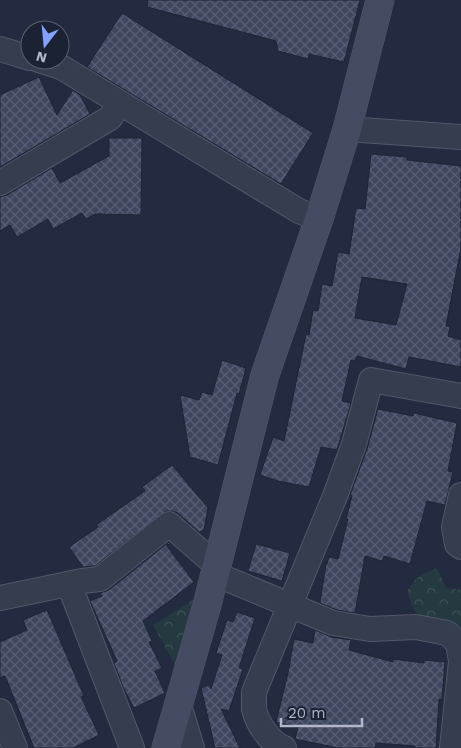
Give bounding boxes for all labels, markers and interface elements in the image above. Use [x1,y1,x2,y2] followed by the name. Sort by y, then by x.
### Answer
[20,20,70,70] north arrow
[34,48,49,67] text: N
[281,696,362,728] scale bar
[288,704,326,722] text: 20 m

